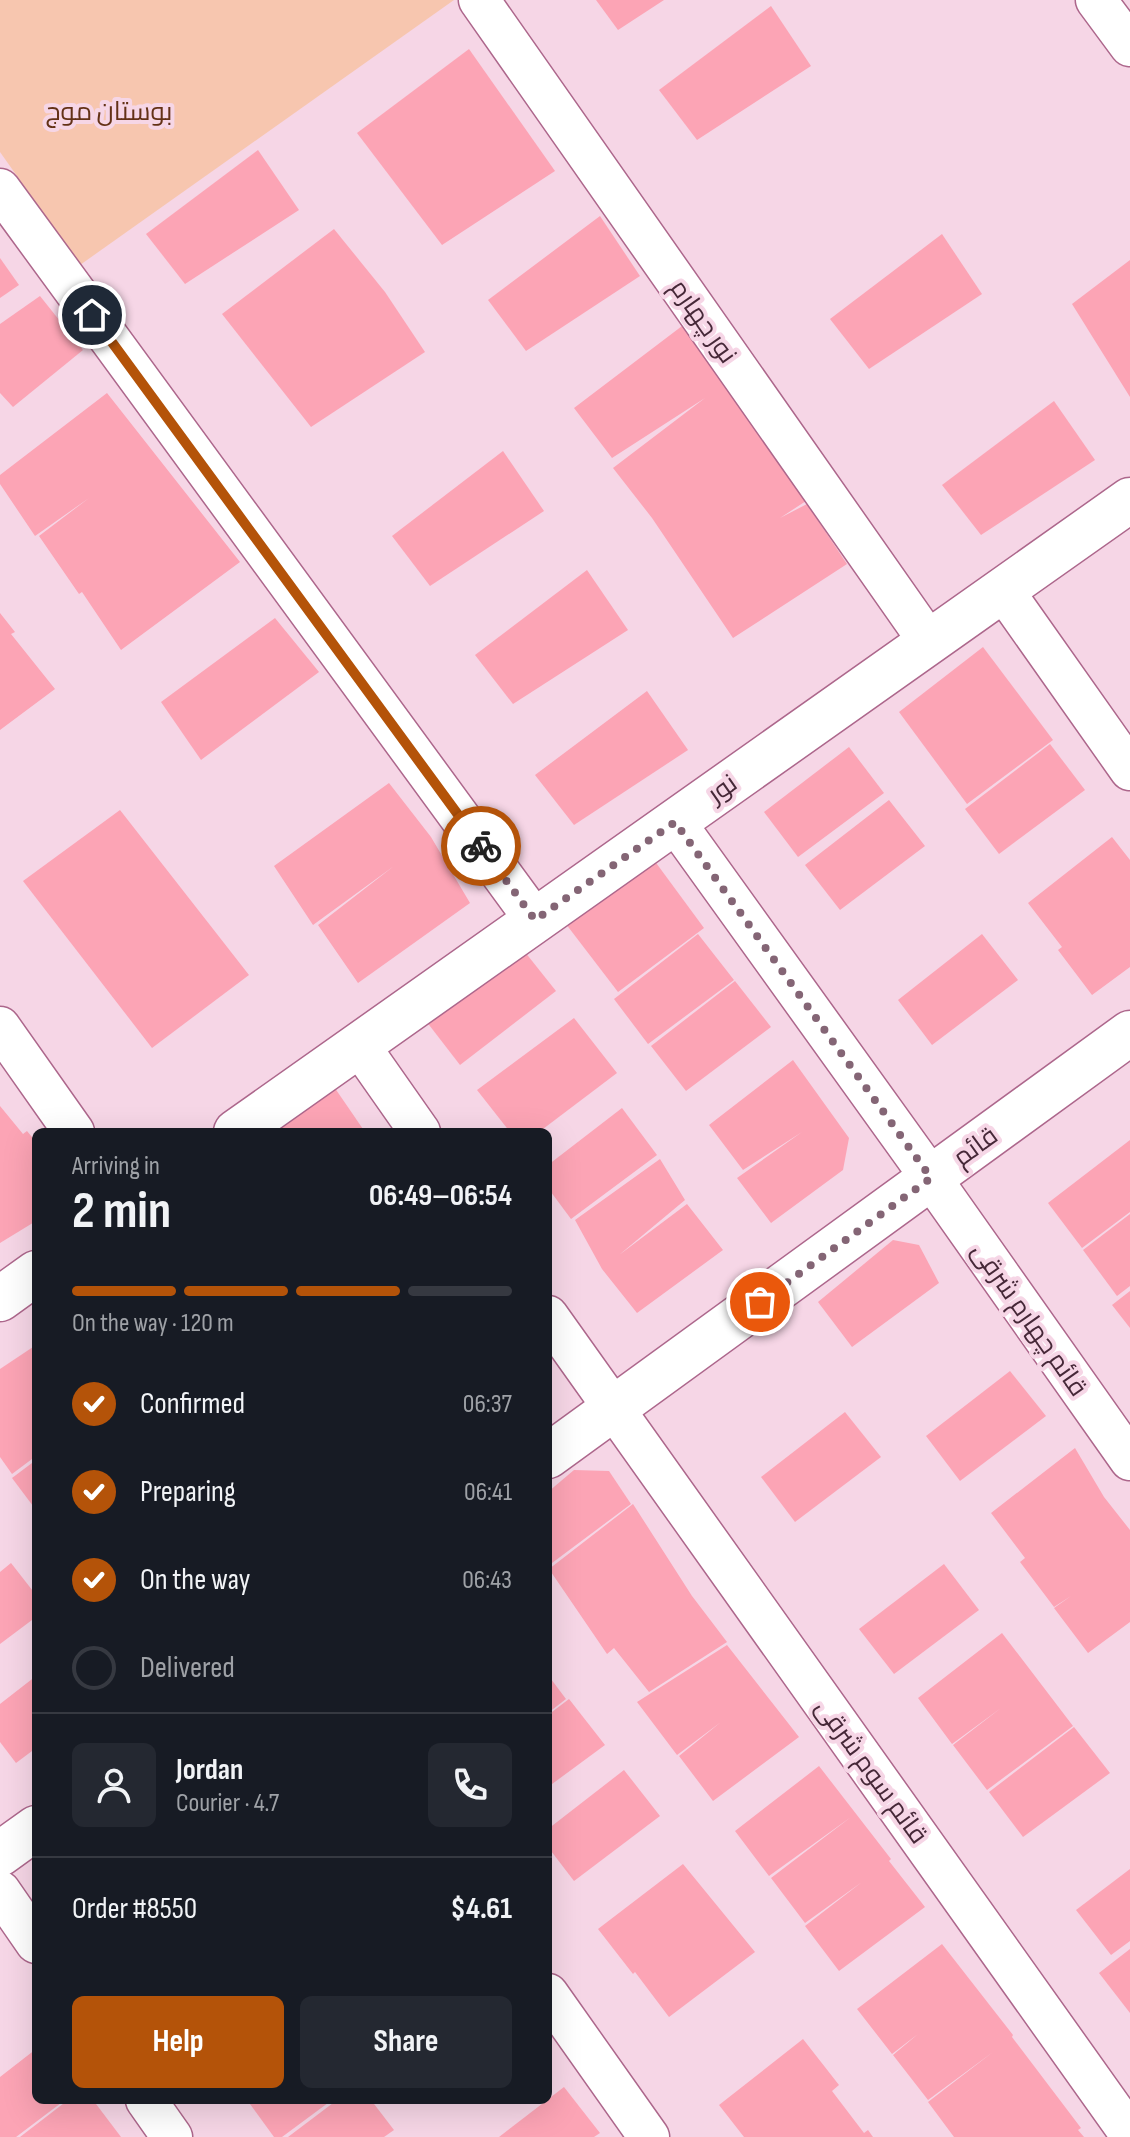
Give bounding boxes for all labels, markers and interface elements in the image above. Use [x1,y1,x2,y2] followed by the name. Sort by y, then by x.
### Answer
[45,97,173,128] park label: بوستان موج
[662,274,743,370] street label: نور چهارم
[58,281,126,349] pin
[70,293,114,337] icon: home
[701,768,744,811] street label: نور
[441,806,521,886] courier
[459,824,503,868] icon: bike
[948,1121,1005,1175] street label: قائم
[72,1151,160,1182] text: Arriving in
[369,1178,512,1214] text: 06:49–06:54
[72,1180,171,1243] text: 2 min
[963,1237,1093,1403] street label: قائم چهارم شرقی
[726,1268,794,1336] pin
[738,1280,782,1324] icon: bag
[72,1308,234,1339] text: On the way · 120 m
[72,1382,116,1426] icon: check
[140,1386,245,1422] text: Confirmed
[463,1389,512,1420] text: 06:37
[72,1470,116,1514] icon: check
[140,1474,236,1510] text: Preparing
[464,1477,512,1508] text: 06:41
[72,1558,116,1602] icon: check
[140,1562,250,1598] text: On the way
[462,1565,512,1596] text: 06:43
[140,1650,235,1686] text: Delivered
[807,1694,934,1851] street label: قائم سوم شرقی
[72,1743,156,1827] button: person
[428,1743,512,1827] button: phone
[176,1752,243,1788] text: Jordan
[176,1788,279,1819] text: Courier · 4.7
[72,1891,197,1927] text: Order #8550
[451,1891,512,1927] text: $4.61
[72,1996,284,2088] button: Help
[300,1996,512,2088] button: Share

